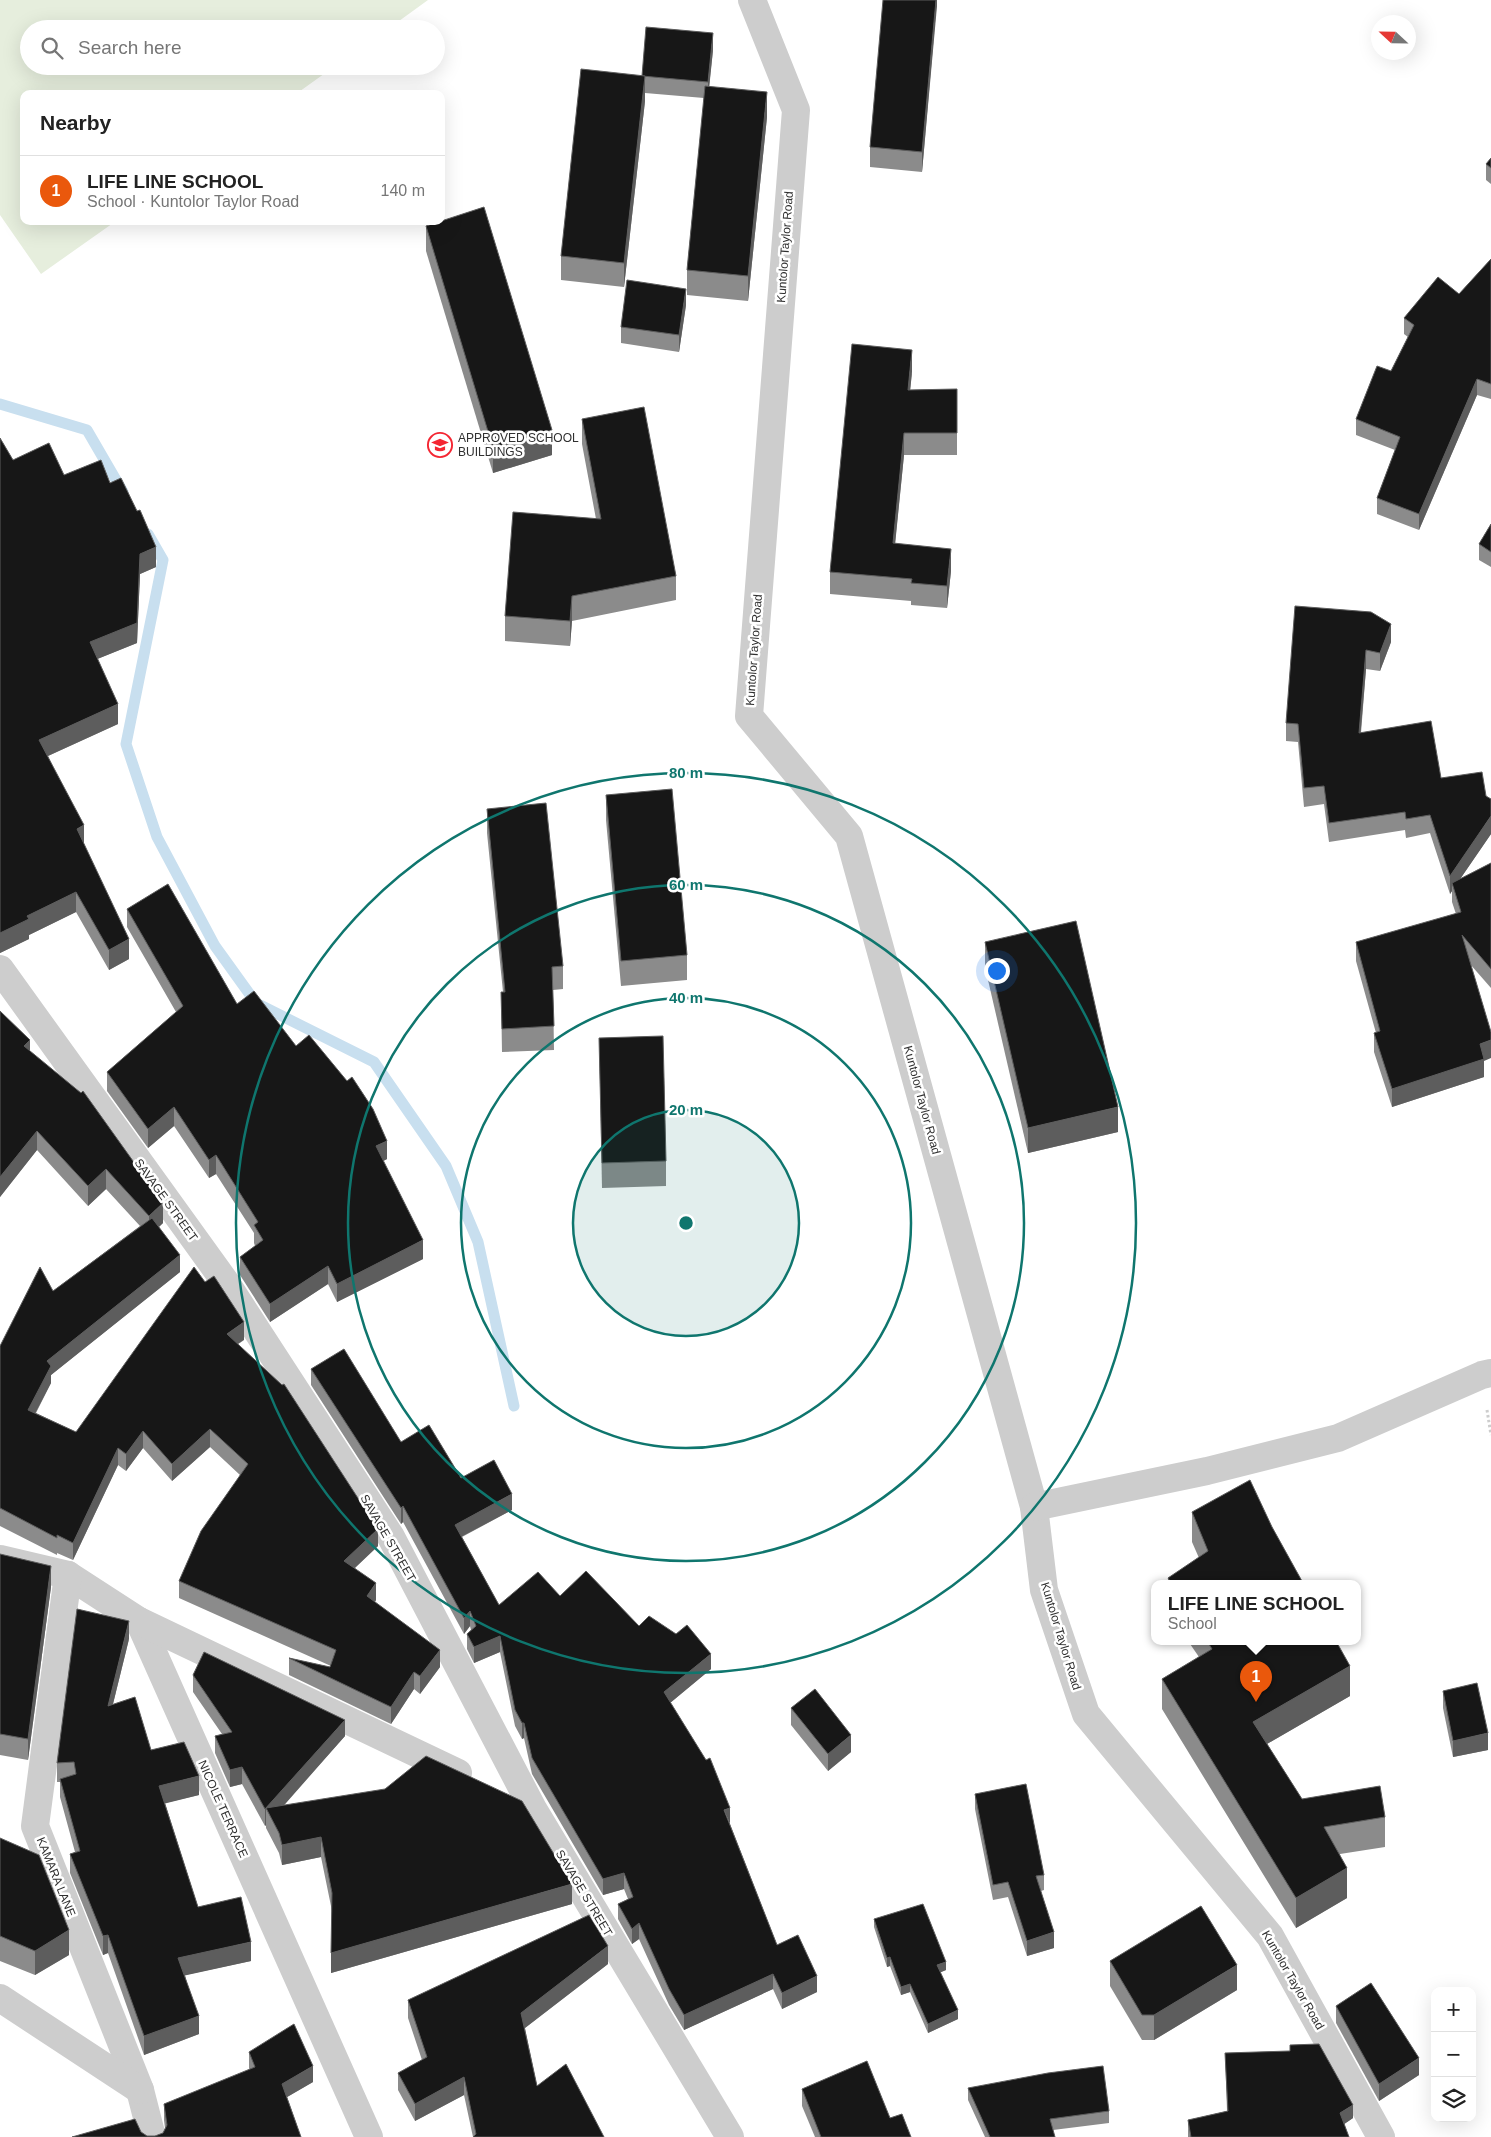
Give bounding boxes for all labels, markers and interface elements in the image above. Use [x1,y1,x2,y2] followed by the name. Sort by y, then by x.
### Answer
[1371,15,1416,60] north arrow
[20,20,445,75] search box
[38,34,66,62] icon: search
[78,37,182,58] text: Search here
[40,111,111,134] text: Nearby
[87,171,263,192] text: LIFE LINE SCHOOL
[52,182,60,199] text: 1
[381,182,425,199] text: 140 m
[774,191,796,303] street label: Kuntolor Taylor Road
[87,193,299,210] text: School · Kuntolor Taylor Road
[458,431,579,459] place label: APPROVED SCHOOL BUILDINGS
[427,432,453,458] school or university icon: APPROVED SCHOOL BUILDINGS
[743,594,765,706] street label: Kuntolor Taylor Road
[669,764,703,781] text: 80 m
[669,876,703,893] text: 60 m
[984,958,1010,984] your location
[669,989,703,1006] text: 40 m
[901,1044,943,1156] street label: Kuntolor Taylor Road
[669,1101,703,1118] text: 20 m
[131,1156,201,1244] street label: SAVAGE STREET
[677,1214,695,1232] centre of rings
[357,1492,419,1585] street label: SAVAGE STREET
[1038,1580,1084,1692] street label: Kuntolor Taylor Road
[1151,1580,1361,1645] popup
[1168,1593,1344,1614] text: LIFE LINE SCHOOL
[1168,1615,1217,1632] text: School
[1240,1661,1272,1702] pin: 1
[195,1758,251,1860] street label: NICOLE TERRACE
[34,1835,78,1919] street label: KAMARA LANE
[553,1847,616,1939] street label: SAVAGE STREET
[1259,1928,1327,2032] street label: Kuntolor Taylor Road
[1431,1987,1476,2122] map controls
[1431,1987,1476,2032] button: +
[1431,2032,1476,2077] button: −
[1431,2077,1476,2122] button: layers

